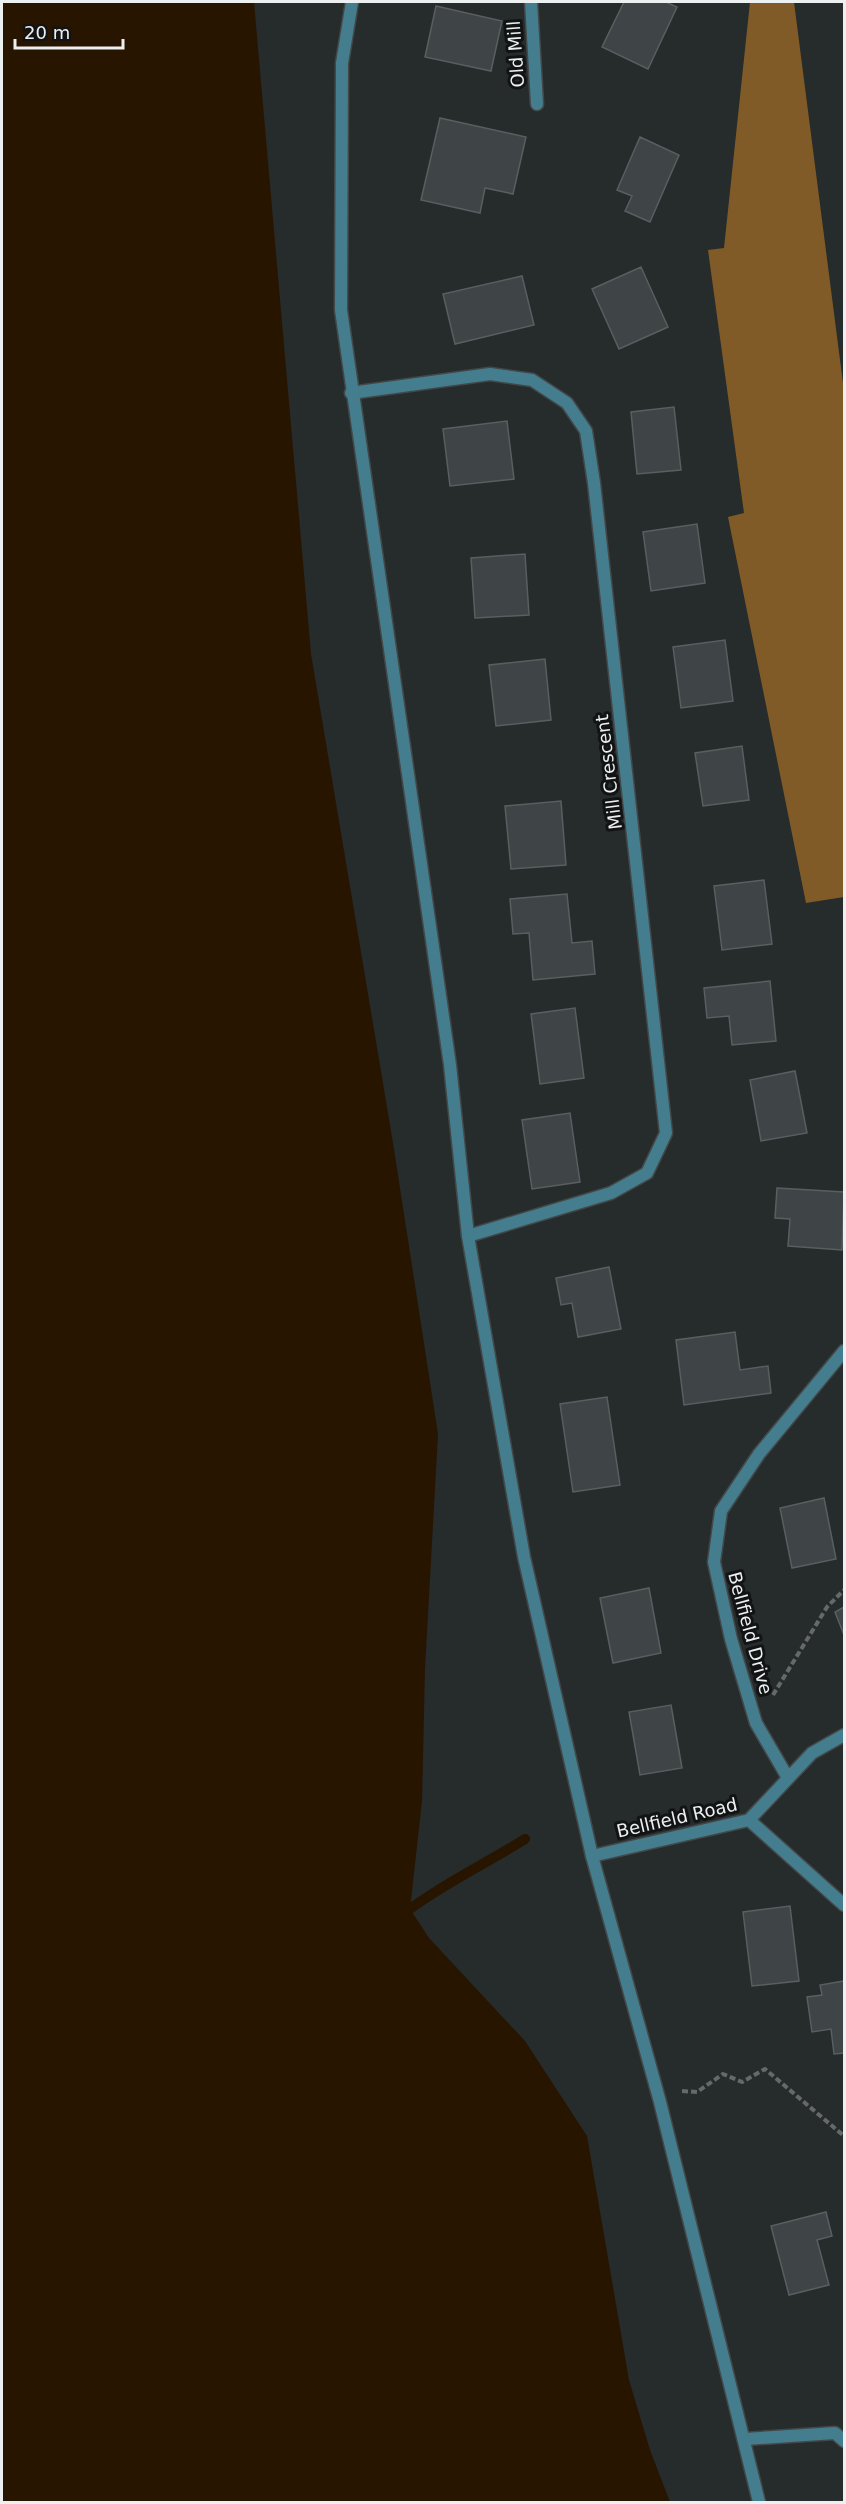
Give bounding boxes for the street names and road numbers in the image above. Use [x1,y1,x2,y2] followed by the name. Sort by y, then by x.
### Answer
[503,20,528,88] street label: Old Mill
[591,713,626,831] street label: Mill Crescent
[724,1569,777,1696] street label: Bellfield Drive
[615,1793,739,1842] street label: Bellfield Road

